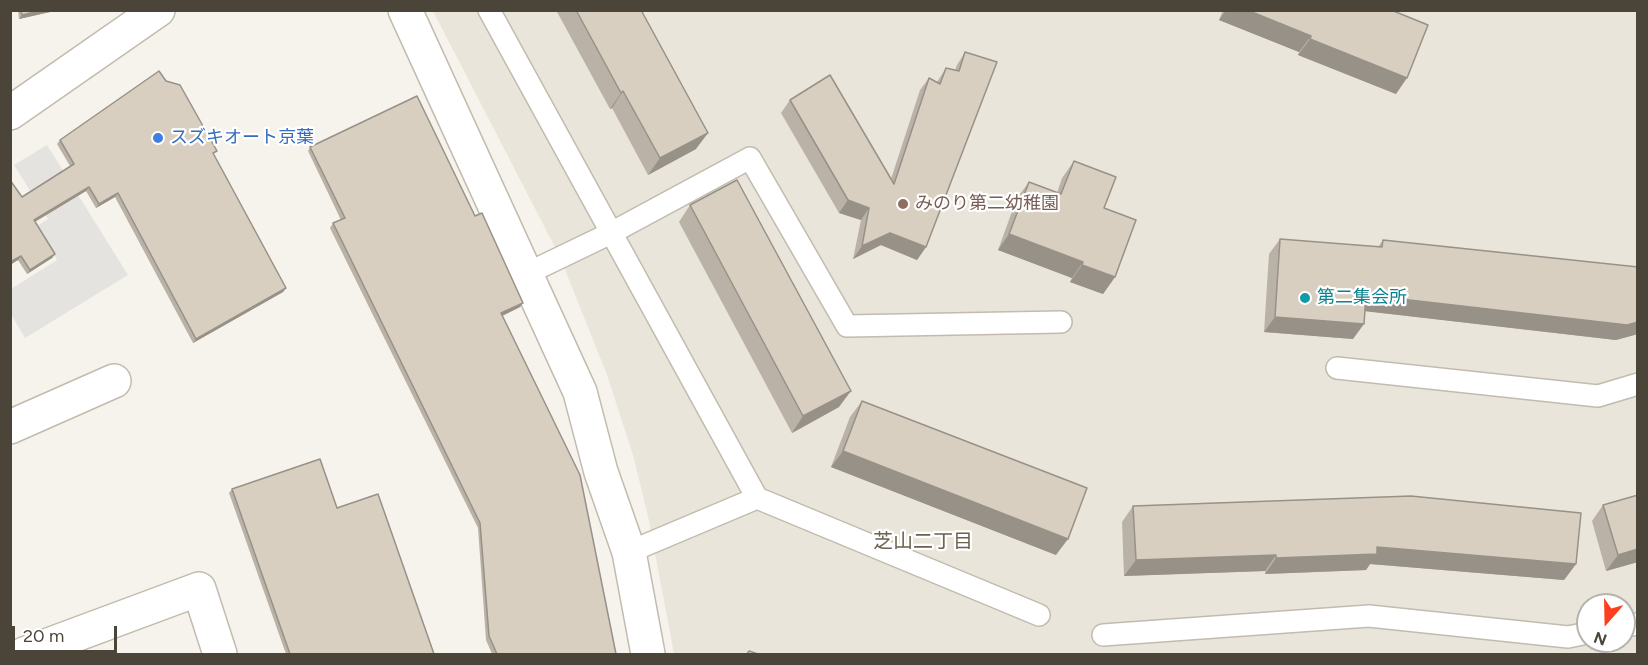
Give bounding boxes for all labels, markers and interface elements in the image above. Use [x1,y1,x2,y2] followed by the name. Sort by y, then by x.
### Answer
[170,127,314,149] place label: スズキオート京葉
[151,131,165,145] marker: スズキオート京葉
[915,193,1059,215] place label: みのり第二幼稚園
[896,197,910,211] marker: みのり第二幼稚園
[1317,287,1407,309] place label: 第二集会所
[1298,291,1312,305] marker: 第二集会所
[873,530,973,554] district label: 芝山二丁目
[1576,593,1636,653] north arrow
[15,614,120,652] scale bar
[23,625,64,647] text: 20 m
[1591,627,1609,650] text: N

